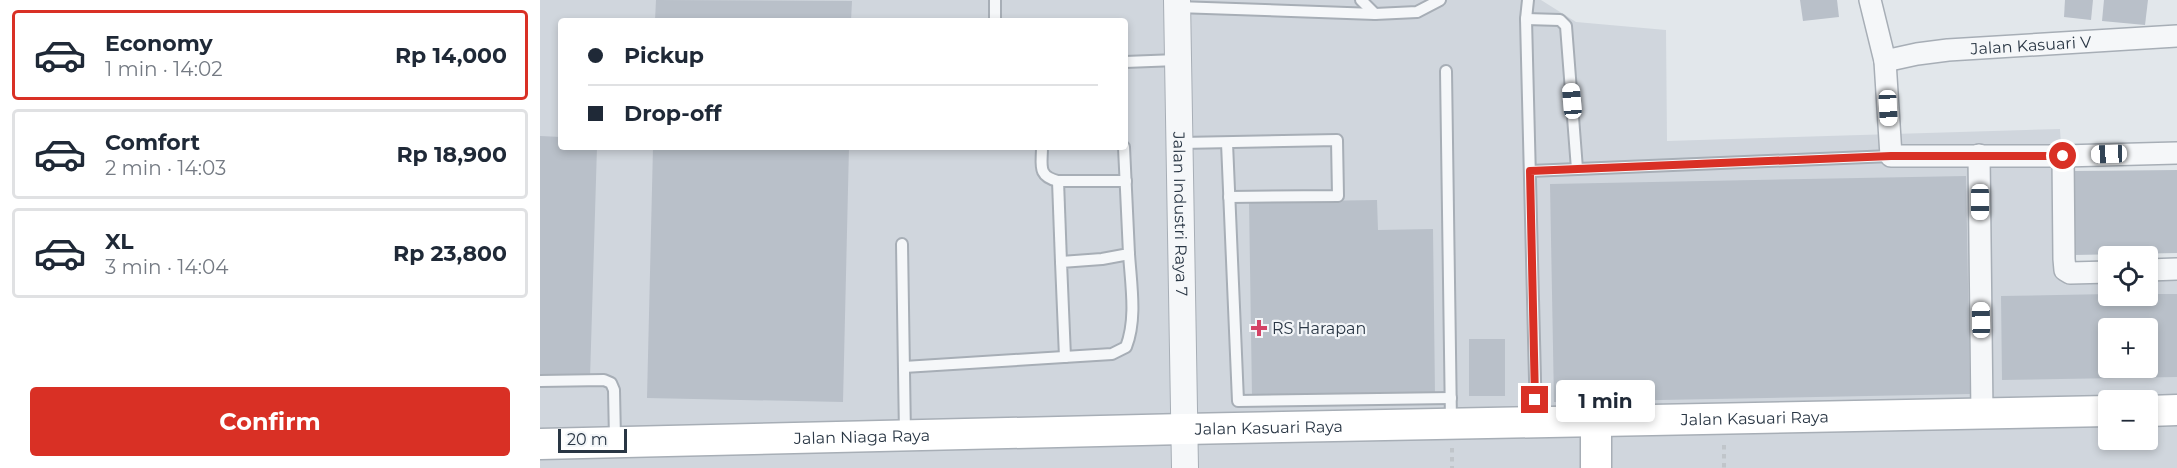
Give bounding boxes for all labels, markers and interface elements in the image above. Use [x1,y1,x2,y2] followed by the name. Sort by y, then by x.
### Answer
[33,28,87,82] icon: car
[105,30,213,57] text: Economy
[1969,32,2093,58] street label: Jalan Kasuari V
[395,42,507,69] text: Rp 14,000
[624,42,704,69] text: Pickup
[105,57,223,81] text: 1 min · 14:02
[1561,82,1583,120] car
[1878,90,1898,126] car
[624,100,722,127] text: Drop-off
[33,127,87,181] icon: car
[105,129,200,156] text: Comfort
[1170,130,1192,297] street label: Jalan Industri Raya 7
[396,141,507,168] text: Rp 18,900
[2049,142,2076,169] route start
[2091,144,2127,164] car
[105,156,226,180] text: 2 min · 14:03
[1971,184,1989,220] car
[33,226,87,280] icon: car
[105,228,134,255] text: XL
[393,240,507,267] text: Rp 23,800
[2098,246,2158,450] map controls
[2098,246,2158,306] button: locate
[105,255,228,279] text: 3 min · 14:04
[1972,302,1990,338] car
[2098,318,2158,378] button: +
[1250,319,1268,337] marker: RS Harapan
[1272,319,1366,338] place label: RS Harapan
[1556,379,1655,421] callout: 1 min
[1521,386,1548,413] route end
[30,387,510,456] button: Confirm
[1578,389,1633,413] text: 1 min
[2098,390,2158,450] button: −
[1679,407,1829,429] street label: Jalan Kasuari Raya
[1194,416,1343,438] street label: Jalan Kasuari Raya
[793,425,930,448] street label: Jalan Niaga Raya
[558,426,627,454] scale bar
[567,430,608,449] text: 20 m

